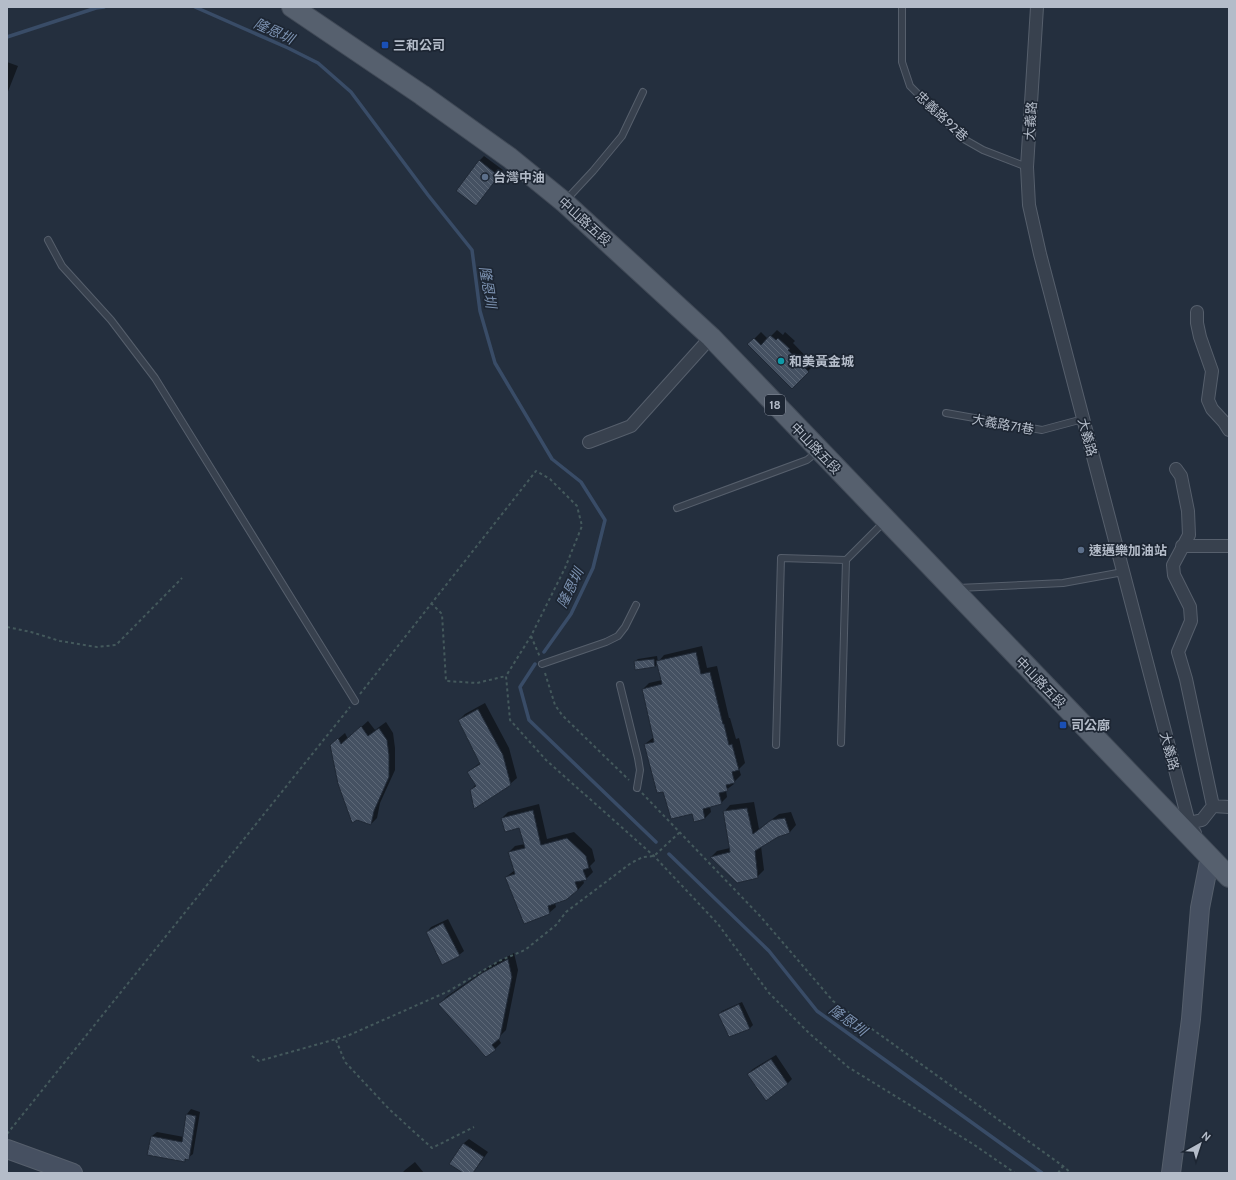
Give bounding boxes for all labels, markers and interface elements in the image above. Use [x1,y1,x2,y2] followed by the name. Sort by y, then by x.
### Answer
[251,14,299,49] water label: 隆恩圳
[393,37,445,53] place label: 三和公司
[380,40,390,50] marker: 三和公司
[912,88,972,144] street label: 忠義路92巷
[1021,101,1039,141] street label: 大義路
[493,169,545,185] place label: 台灣中油
[480,172,490,182] marker: 台灣中油
[555,193,615,249] street label: 中山路五段
[476,265,500,311] water label: 隆恩圳
[789,353,854,369] place label: 和美黃金城
[776,356,786,366] marker: 和美黃金城
[765,395,785,415] road number: 18
[971,411,1035,437] street label: 大義路71巷
[1075,416,1101,458] street label: 大義路
[788,419,844,477] street label: 中山路五段
[1089,542,1167,558] place label: 速邁樂加油站
[1076,545,1086,555] marker: 速邁樂加油站
[553,563,588,611] water label: 隆恩圳
[1013,653,1069,711] street label: 中山路五段
[1071,717,1110,733] place label: 司公廍
[1058,720,1068,730] marker: 司公廍
[1157,730,1183,772] street label: 大義路
[826,1000,872,1041] water label: 隆恩圳
[1180,1124,1220,1164] north arrow
[1199,1128,1214,1144] text: N

